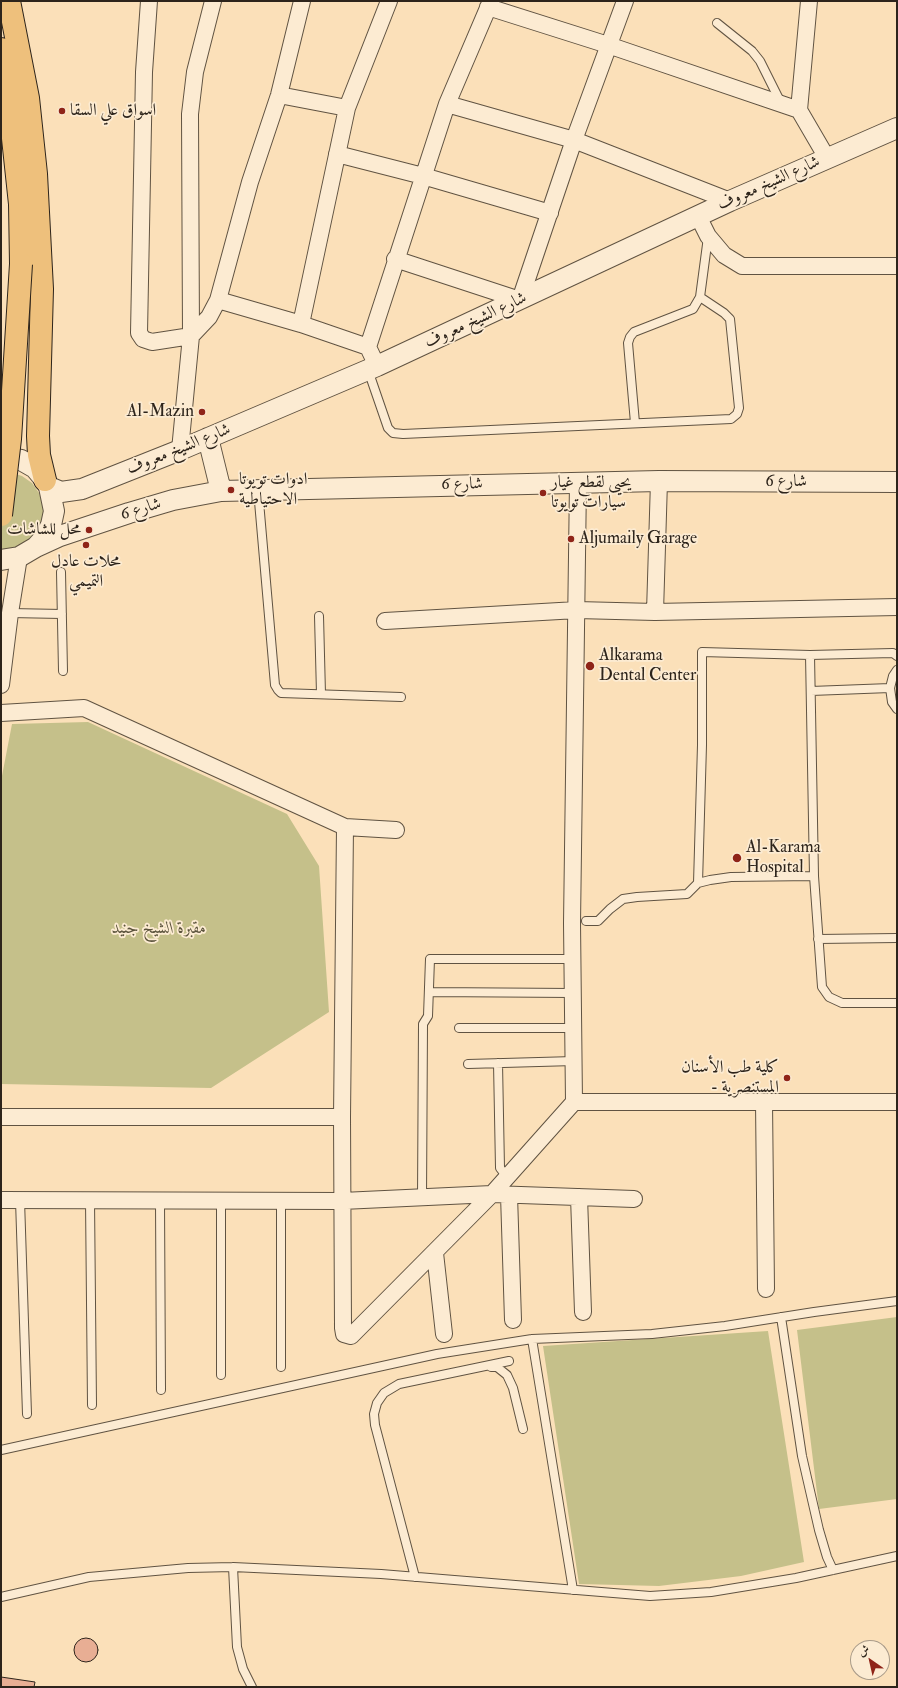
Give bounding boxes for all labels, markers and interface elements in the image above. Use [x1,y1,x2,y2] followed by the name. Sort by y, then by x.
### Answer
[70,101,156,121] place label: اسواق علي السقا
[57,106,67,116] marker: اسواق علي السقا
[715,152,823,216] street label: شارع الشيخ معروف
[422,288,530,354] street label: شارع الشيخ معروف
[127,402,194,422] place label: Al-Mazin
[197,407,207,417] marker: Al-Mazin
[124,420,234,480] street label: شارع الشيخ معروف
[239,470,308,510] place label: ادوات تويوتا الاحتياطية
[765,472,807,492] street label: شارع 6
[551,473,632,513] place label: يحيى لقطع غيار سيارات تويوتا
[441,474,483,496] street label: شارع 6
[226,485,236,495] marker: ادوات تويوتا الاحتياطية
[538,488,548,498] marker: يحيى لقطع غيار سيارات تويوتا
[118,494,164,526] street label: شارع 6
[7,520,81,540] place label: محل للشاشات
[84,525,94,535] marker: محل للشاشات
[579,529,697,549] place label: Aljumaily Garage
[566,534,576,544] marker: Aljumaily Garage
[81,540,91,550] marker: محلات عادل التميمي
[51,552,121,592] place label: محلات عادل التميمي
[599,646,696,686] place label: Alkarama Dental Center
[584,660,596,672] marker: Alkarama Dental Center
[746,838,821,878] place label: Al-Karama Hospital
[731,852,743,864] marker: Al-Karama Hospital
[112,919,206,939] park label: مقبرة الشيخ جنيد
[681,1058,779,1098] place label: كلية طب الأسنان - المستنصرية
[782,1073,792,1083] marker: كلية طب الأسنان - المستنصرية
[850,1640,890,1680] north arrow
[855,1642,872,1659] text: ش

